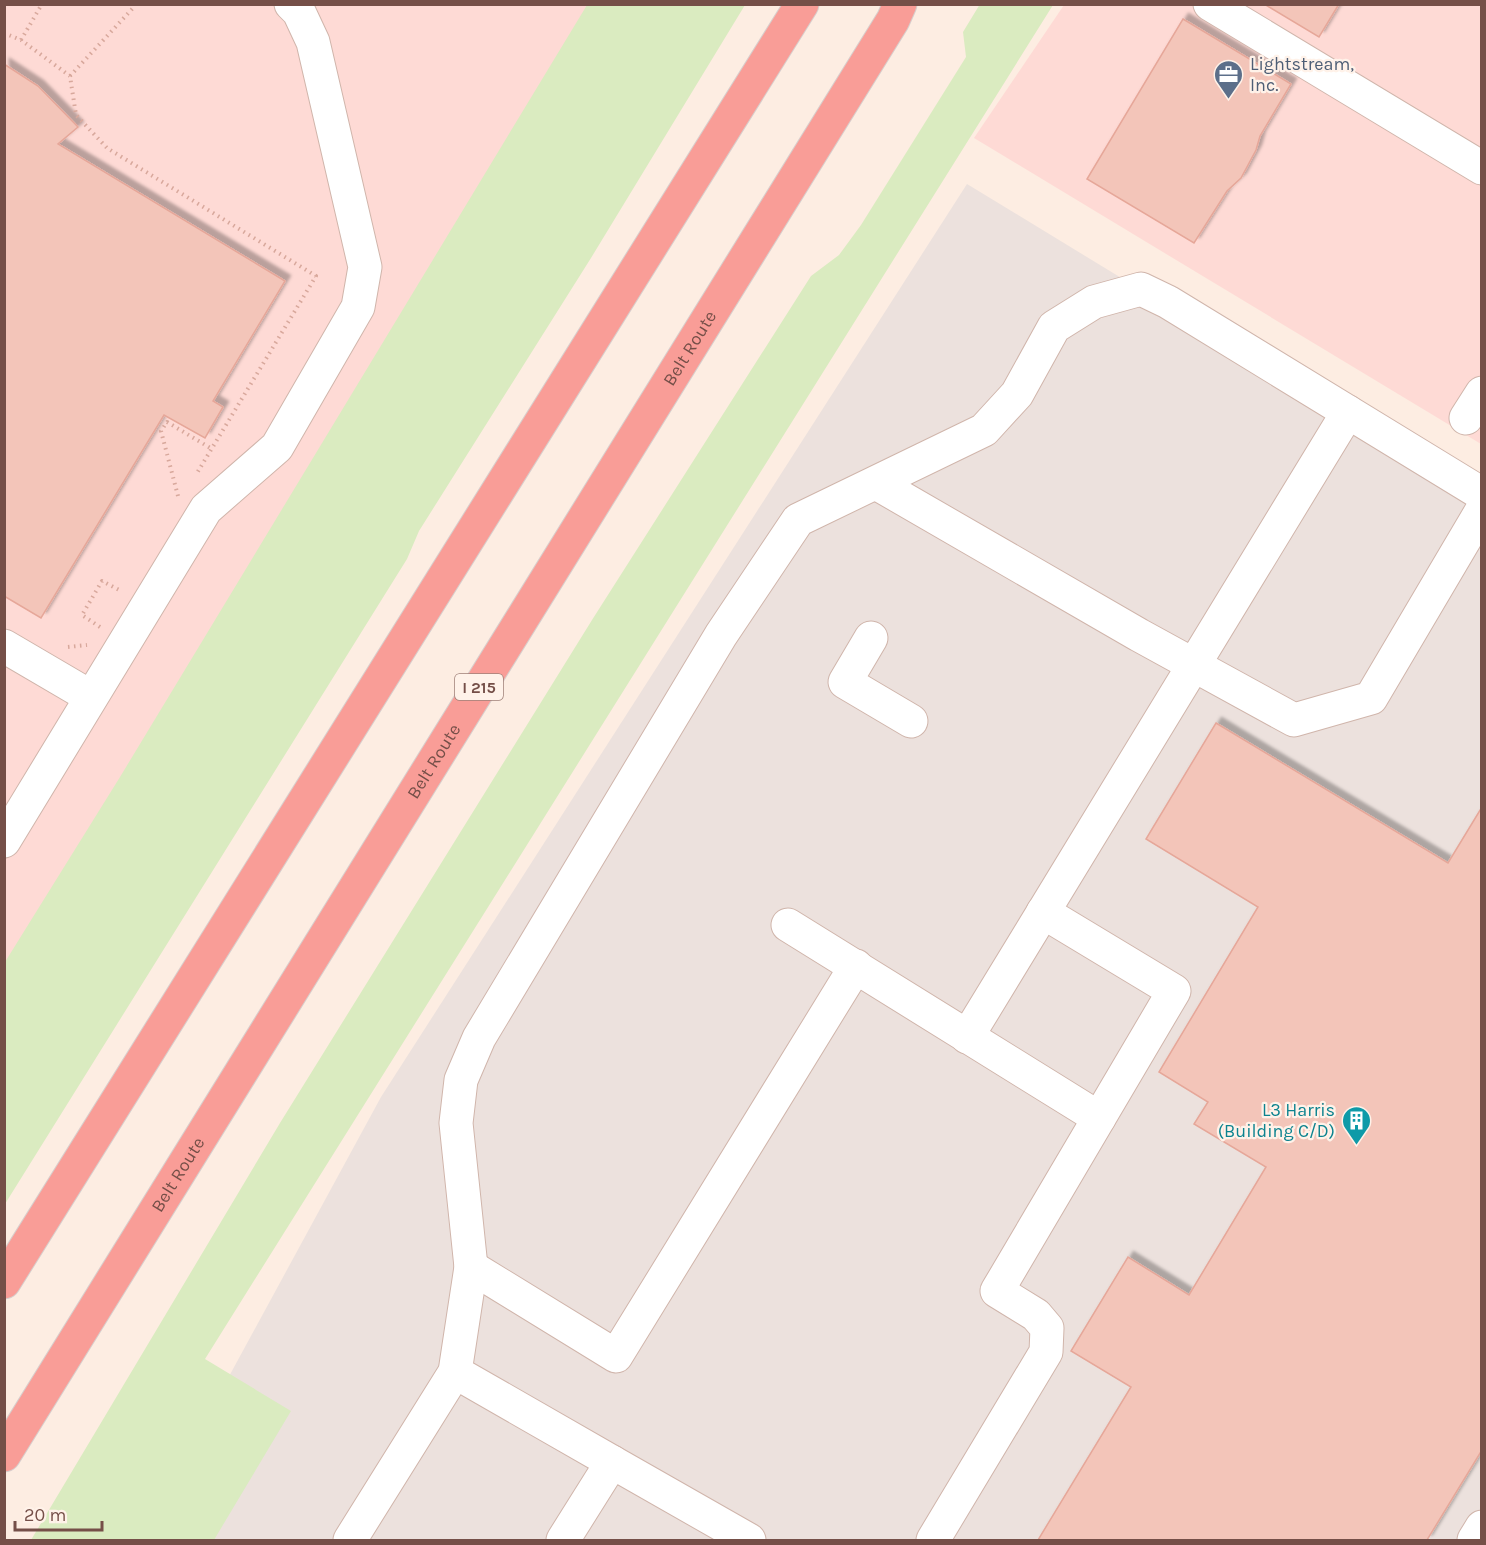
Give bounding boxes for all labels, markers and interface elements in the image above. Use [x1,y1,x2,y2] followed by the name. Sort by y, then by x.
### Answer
[1250,53,1354,96] place label: Lightstream, Inc.
[1213,58,1245,100] office icon: Lightstream, Inc.
[658,307,721,390] street label: Belt Route
[455,674,503,700] road number: I 215
[402,720,465,803] street label: Belt Route
[1218,1099,1335,1142] place label: L3 Harris (Building C/D)
[1340,1104,1372,1146] building icon: L3 Harris (Building C/D)
[146,1133,209,1216] street label: Belt Route
[15,1494,102,1532] scale bar
[24,1504,66,1526] text: 20 m

